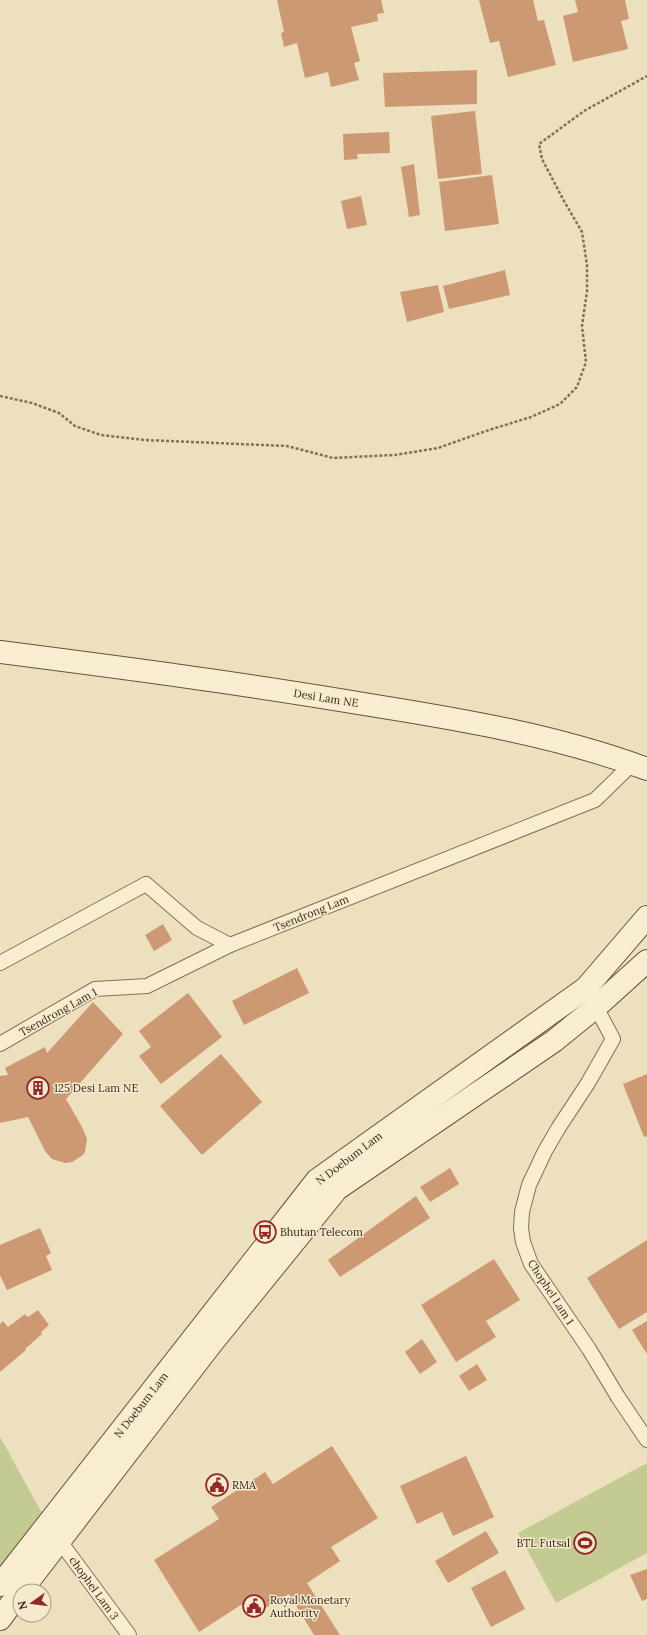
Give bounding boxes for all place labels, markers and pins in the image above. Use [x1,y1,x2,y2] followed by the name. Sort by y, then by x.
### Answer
[25,1075,51,1101] building icon: 125 Desi Lam NE
[54,1081,138,1095] place label: 125 Desi Lam NE
[252,1219,278,1245] bus stop icon: Bhutan Telecom
[280,1225,363,1239] place label: Bhutan Telecom
[204,1472,230,1498] public building icon: RMA
[232,1478,257,1492] place label: RMA
[572,1530,598,1556] sports icon: BTL Futsal
[516,1536,570,1550] place label: BTL Futsal
[241,1593,267,1619] public building icon: Royal Monetary Authority
[269,1593,350,1620] place label: Royal Monetary Authority

